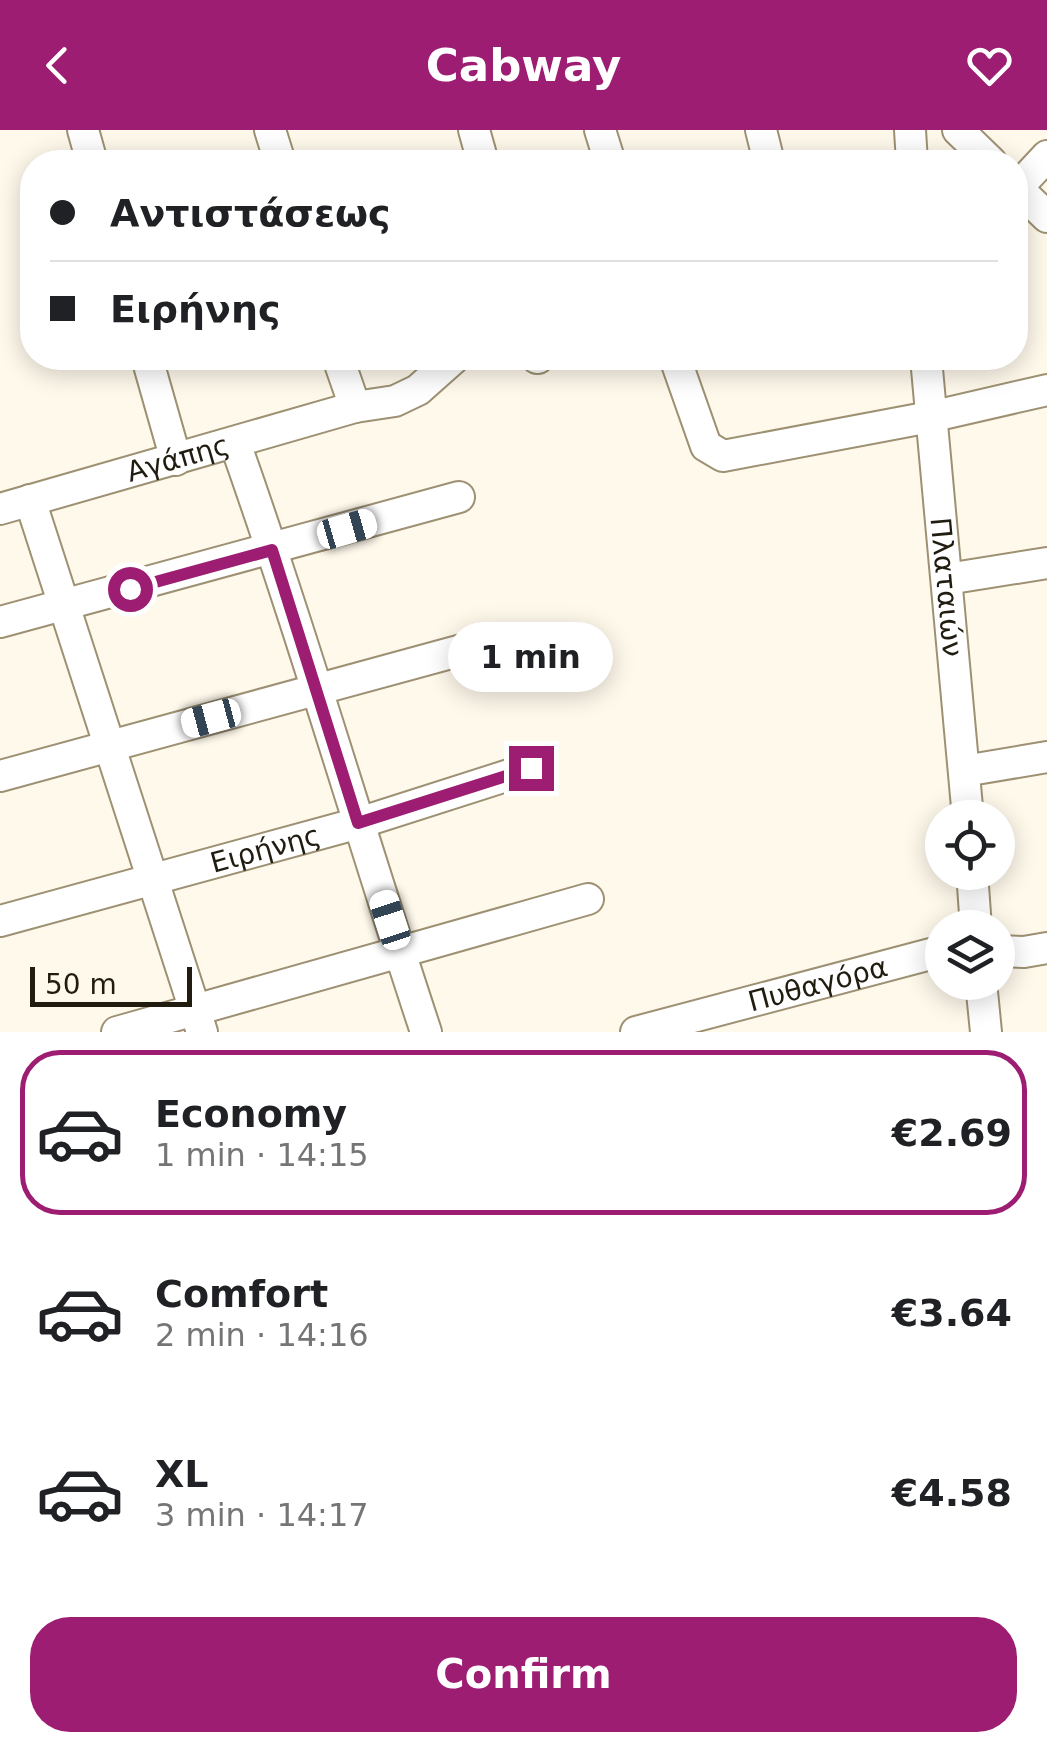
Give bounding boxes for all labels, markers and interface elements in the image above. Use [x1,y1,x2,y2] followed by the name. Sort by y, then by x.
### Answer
[30,38,85,93] icon: back
[962,38,1017,93] icon: heart
[426,39,621,92] text: Cabway
[110,191,391,235] text: Αντιστάσεως
[110,287,280,331] text: Ειρήνης
[123,428,233,489] street label: Αγάπης
[314,506,380,552] car
[924,516,969,658] street label: Πλαταιών
[108,567,153,612] route start
[448,623,614,693] callout: 1 min
[480,638,581,676] text: 1 min
[178,696,244,740] car
[509,746,554,791] route end
[925,800,1015,1000] map controls
[925,800,1015,890] button: locate
[207,818,324,880] street label: Ειρήνης
[366,887,414,953] car
[925,910,1015,1000] button: layers
[745,950,891,1019] street label: Πυθαγόρα
[30,962,192,1006] scale bar
[45,968,117,1001] text: 50 m
[35,1088,125,1178] icon: car
[155,1092,347,1136] text: Economy
[892,1111,1012,1155] text: €2.69
[155,1136,369,1174] text: 1 min · 14:15
[35,1268,125,1358] icon: car
[155,1272,328,1316] text: Comfort
[892,1291,1012,1335] text: €3.64
[155,1316,369,1354] text: 2 min · 14:16
[35,1448,125,1538] icon: car
[155,1452,209,1496] text: XL
[892,1471,1012,1515] text: €4.58
[155,1496,369,1534] text: 3 min · 14:17
[30,1617,1017,1732] button: Confirm

